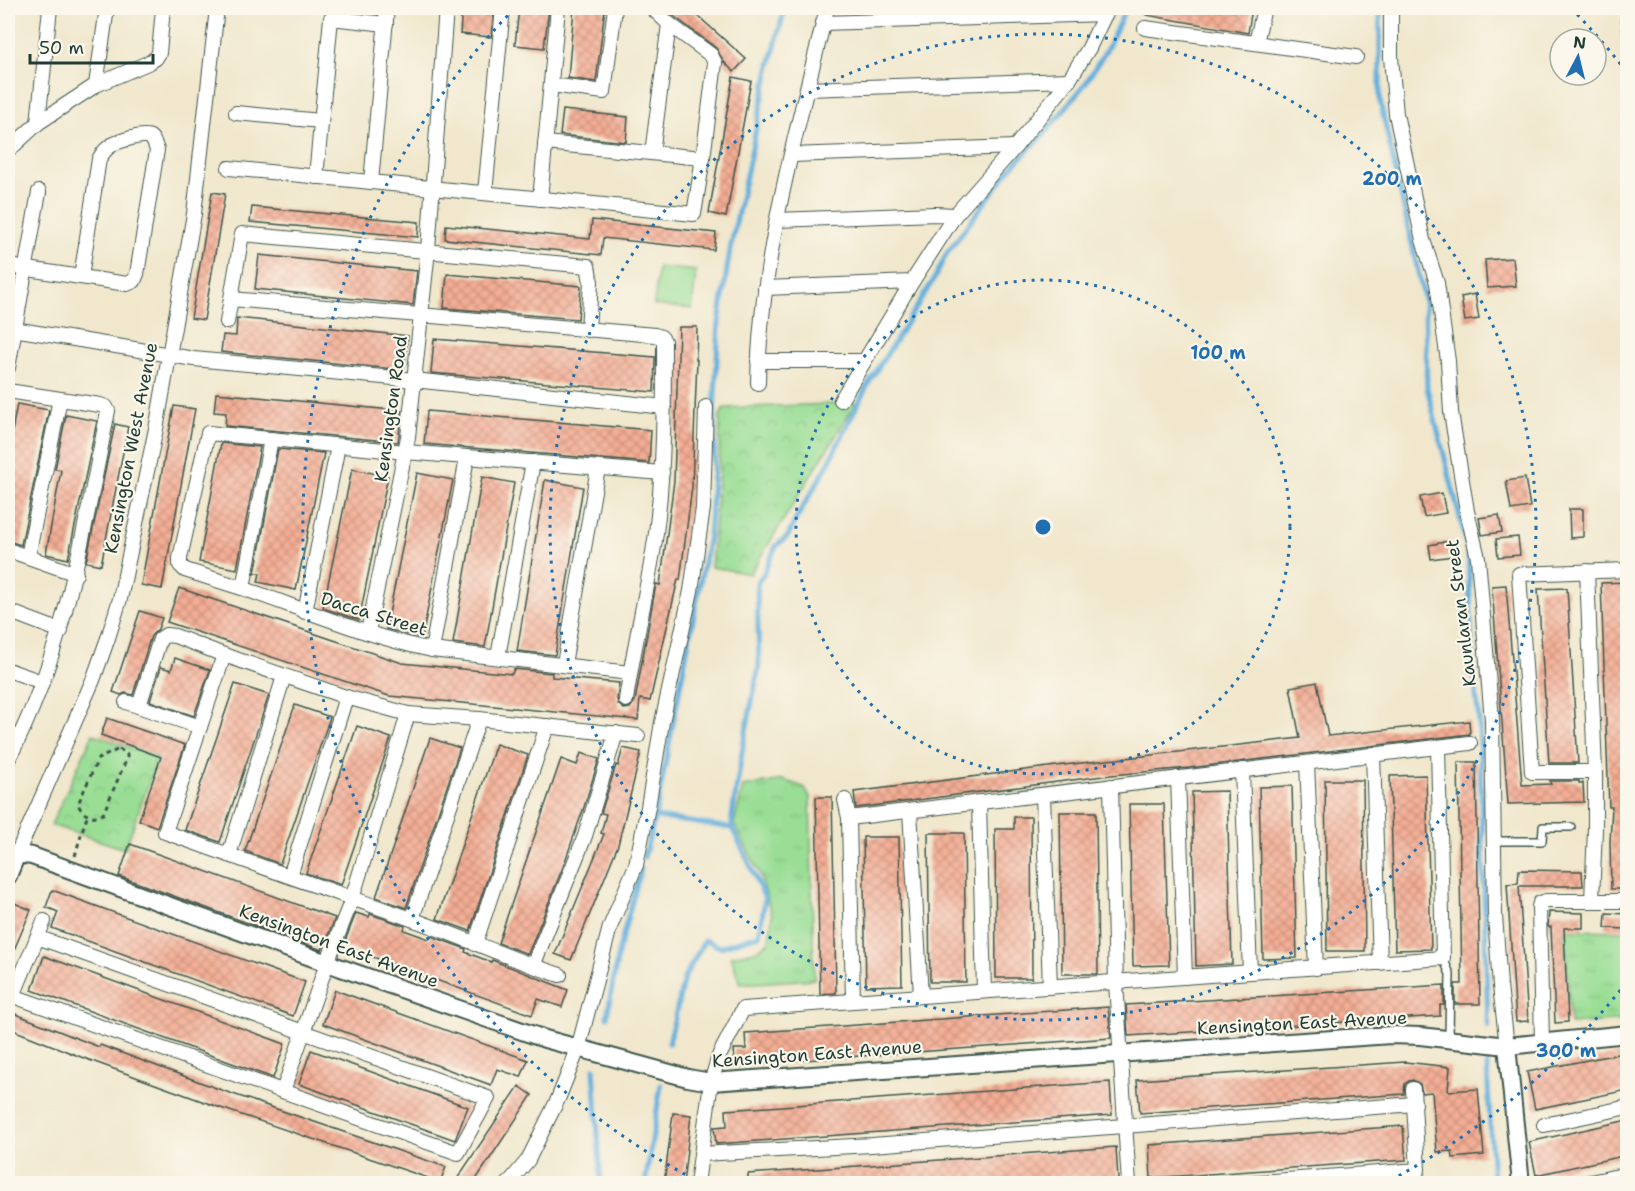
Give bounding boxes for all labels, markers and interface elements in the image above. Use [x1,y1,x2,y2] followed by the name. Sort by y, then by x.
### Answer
[30,27,153,65] scale bar
[1548,27,1608,87] north arrow
[1572,31,1587,54] text: N
[39,36,84,60] text: 50 m
[1362,167,1423,191] text: 200 m
[369,334,413,484] street label: Kensington Road
[99,340,163,556] street label: Kensington West Avenue
[1190,341,1246,365] text: 100 m
[1033,517,1053,537] centre of rings
[1440,538,1482,688] street label: Kaunlaran Street
[318,586,430,642] street label: Dacca Street
[236,899,442,993] street label: Kensington East Avenue
[1196,1006,1408,1040] street label: Kensington East Avenue
[711,1035,923,1073] street label: Kensington East Avenue
[1536,1039,1597,1063] text: 300 m

